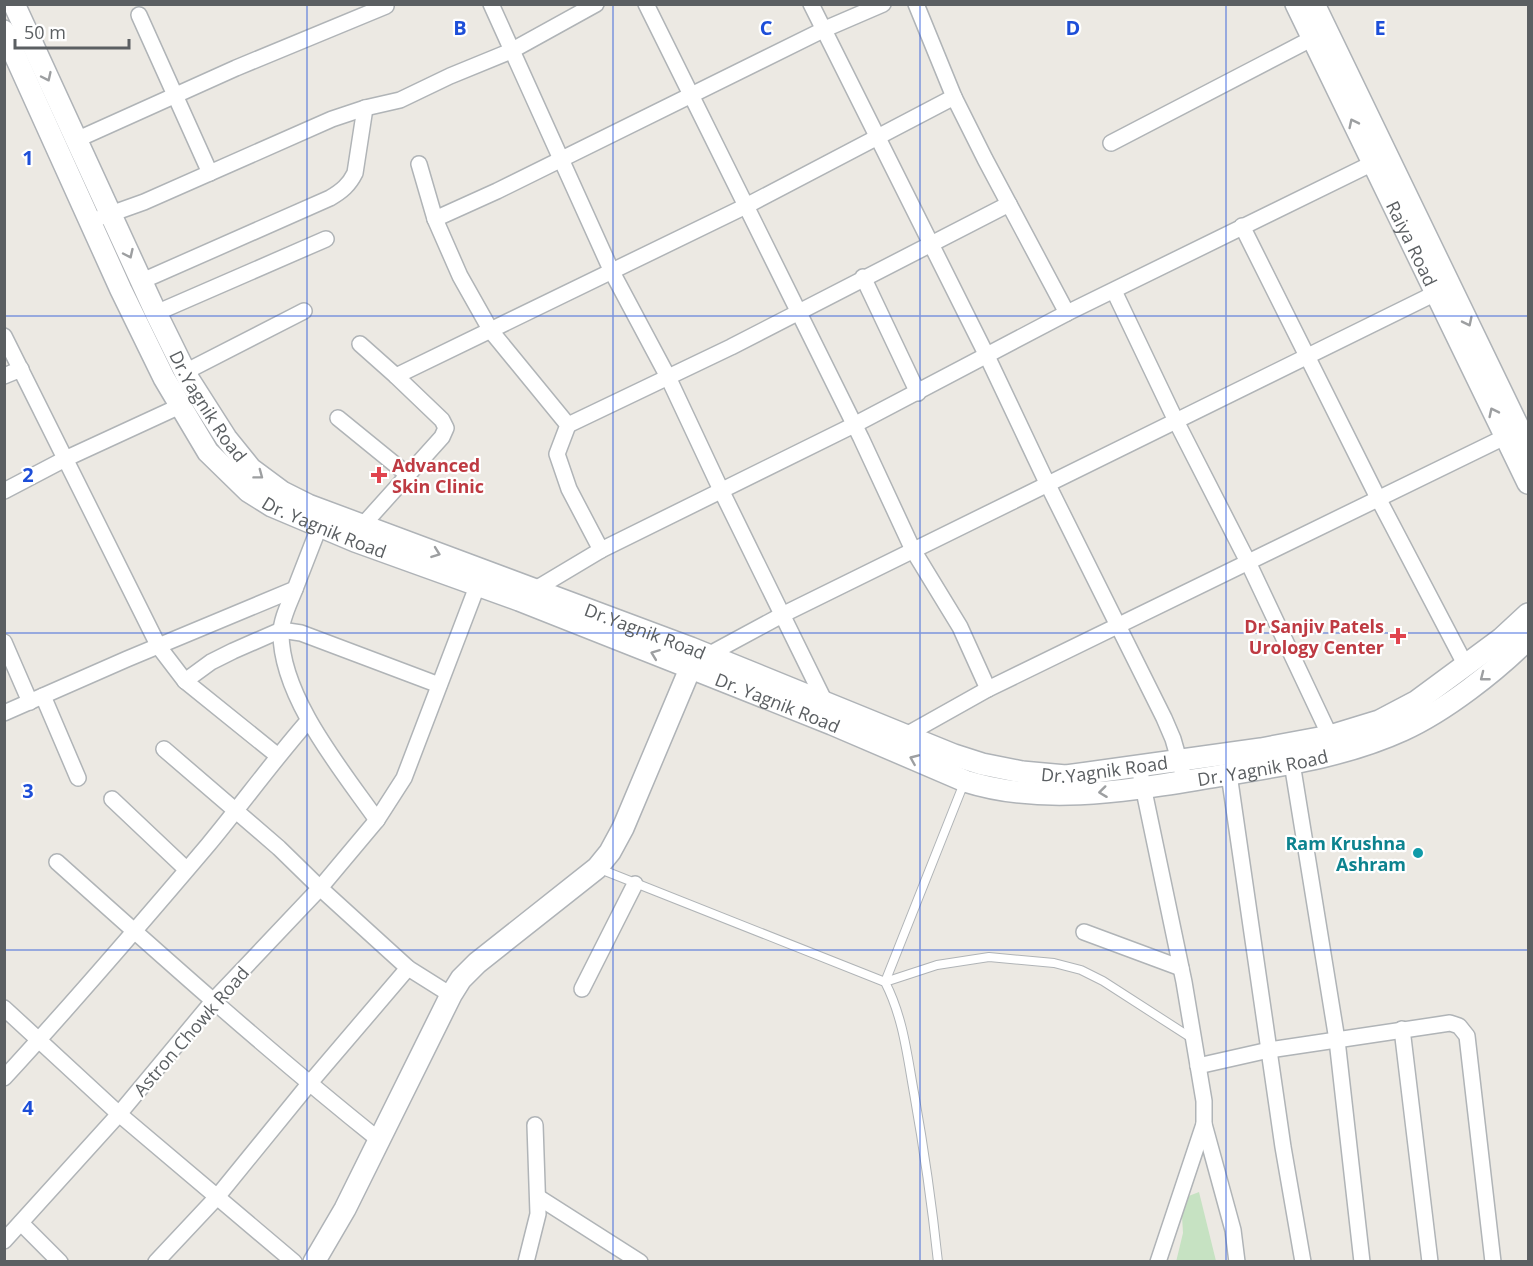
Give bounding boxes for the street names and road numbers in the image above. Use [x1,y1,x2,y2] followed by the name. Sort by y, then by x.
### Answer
[1381,197,1443,290] street label: Raiya Road
[164,346,252,467] street label: Dr.Yagnik Road
[257,491,390,563] street label: Dr. Yagnik Road
[581,597,709,665] street label: Dr.Yagnik Road
[712,667,844,738] street label: Dr. Yagnik Road
[1196,744,1330,791] street label: Dr. Yagnik Road
[1040,750,1169,788] street label: Dr.Yagnik Road
[128,961,254,1101] street label: Astron Chowk Road

